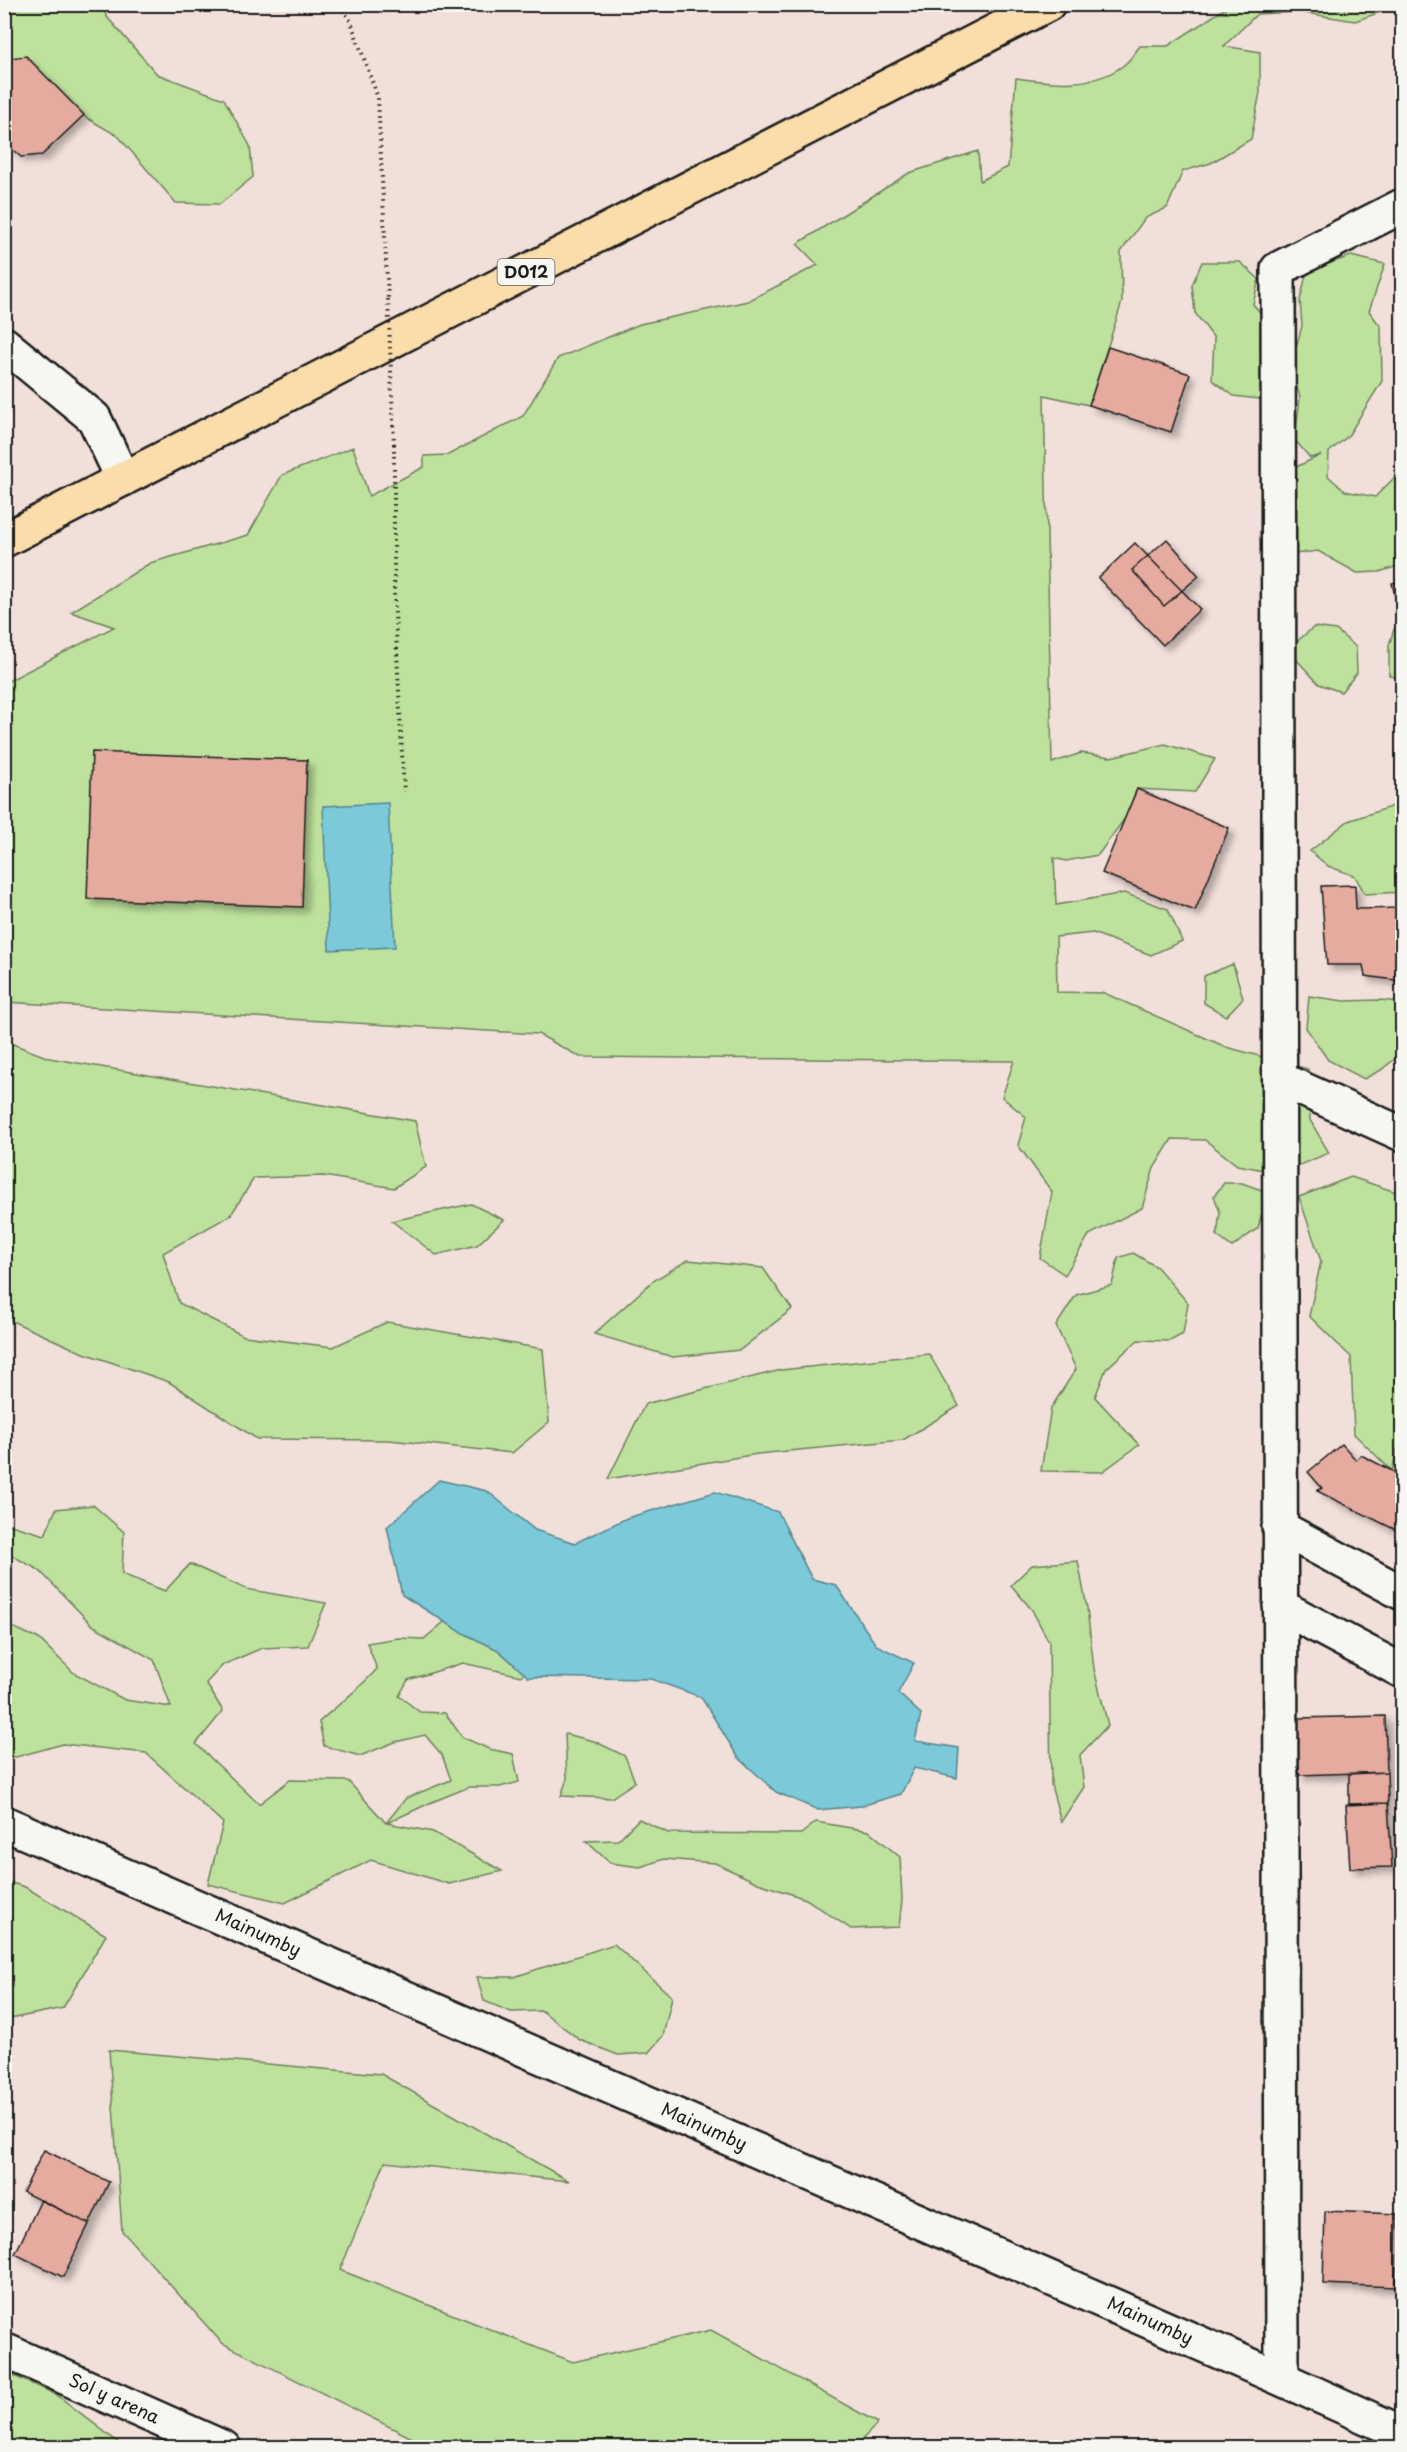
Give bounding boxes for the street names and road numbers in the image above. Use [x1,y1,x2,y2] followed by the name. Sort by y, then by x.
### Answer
[498,259,554,285] road number: D012
[211,1901,306,1963] street label: Mainumby
[657,2095,752,2157] street label: Mainumby
[1103,2289,1198,2351] street label: Mainumby
[65,2366,165,2430] street label: Sol y arena

